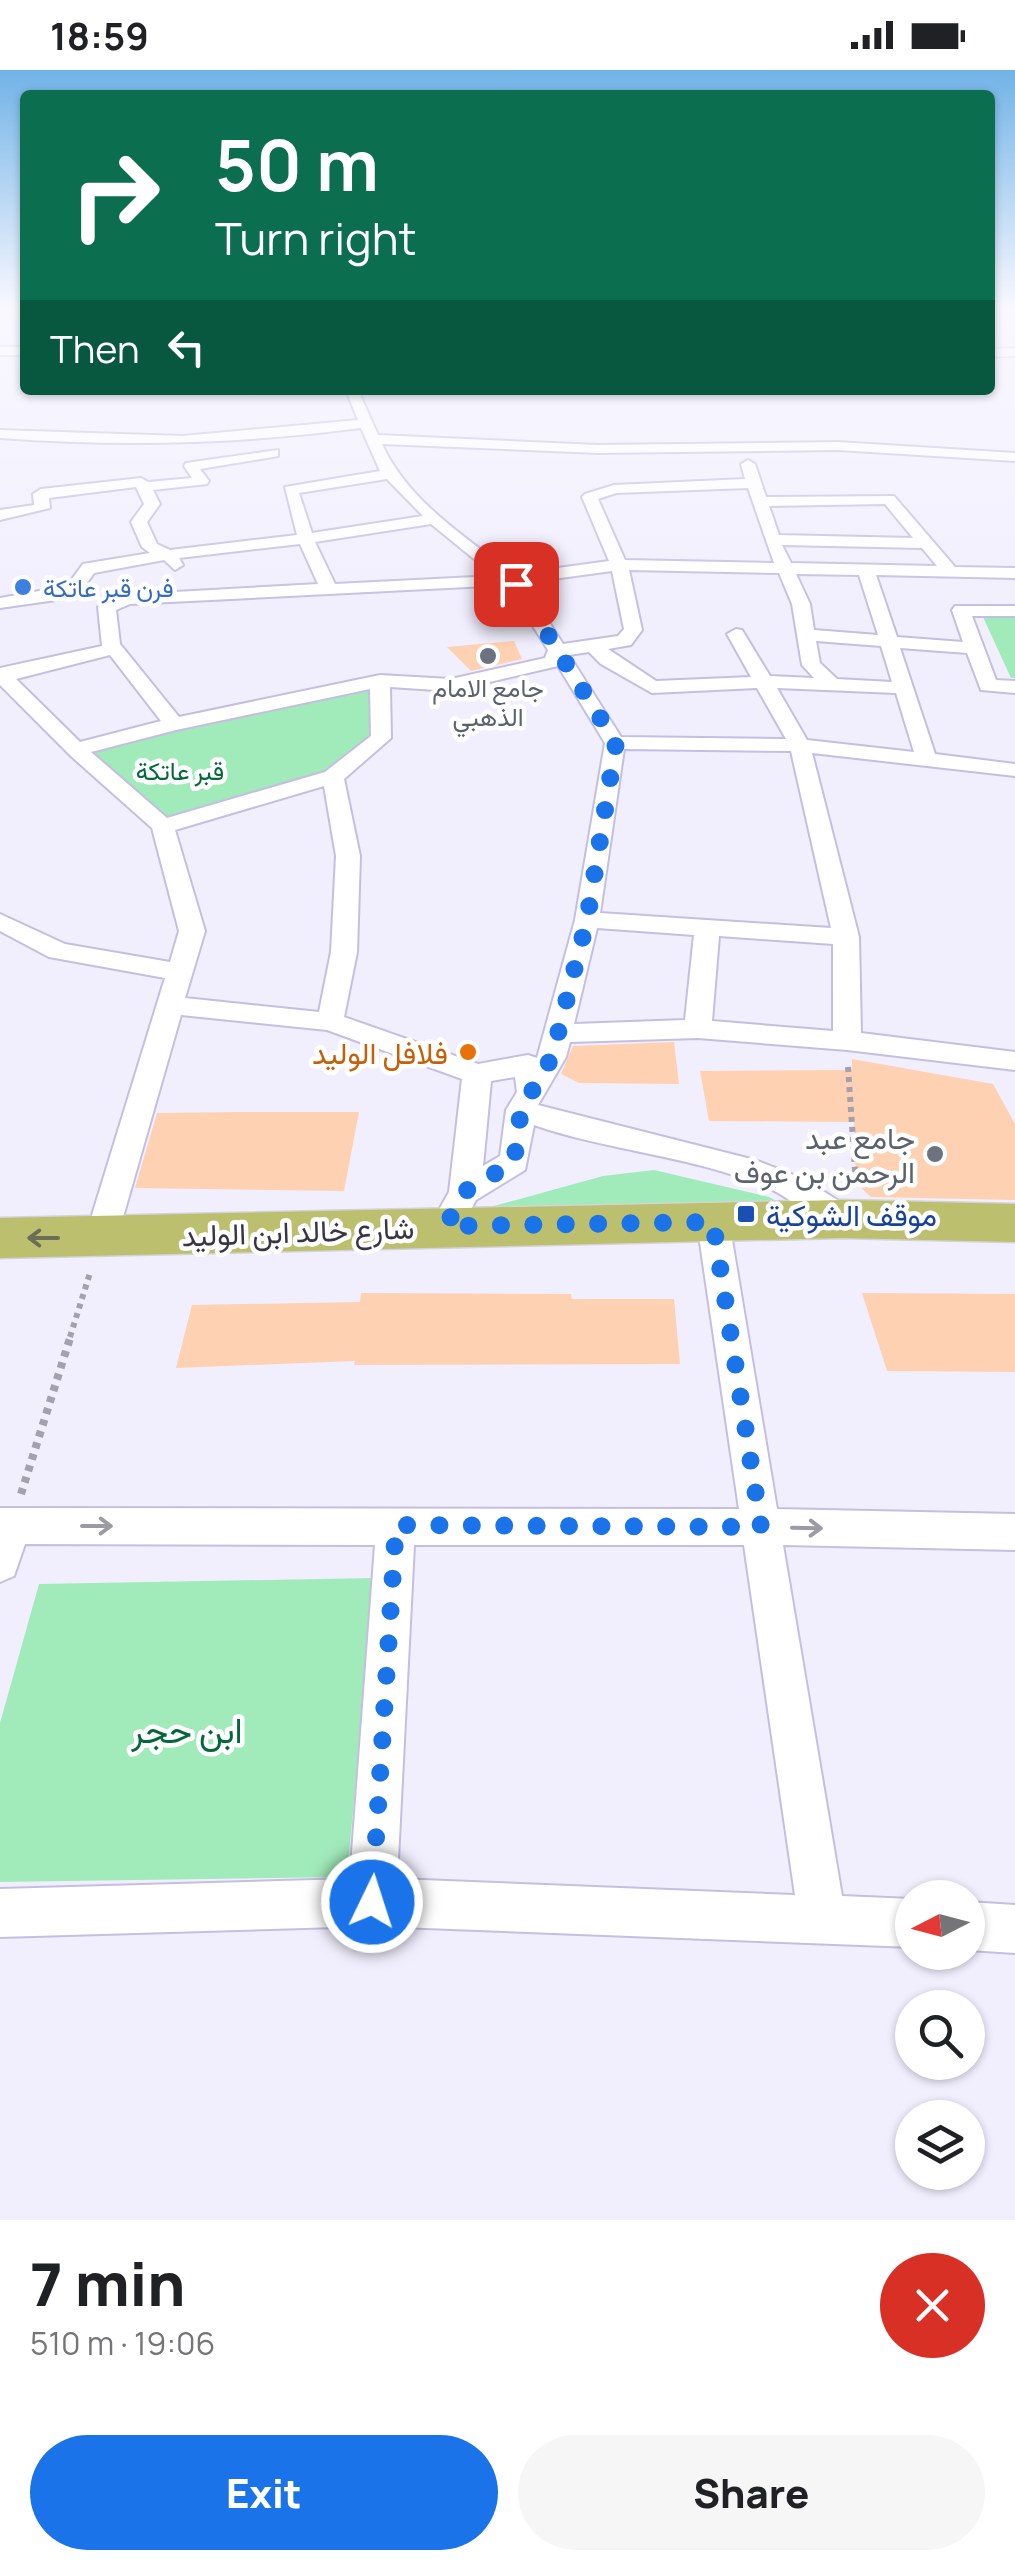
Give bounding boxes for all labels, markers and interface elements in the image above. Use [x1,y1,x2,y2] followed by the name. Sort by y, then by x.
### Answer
[50,9,149,61] text: 18:59
[215,116,379,212] text: 50 m
[50,130,180,260] icon: right
[215,207,416,269] text: Turn right
[159,320,214,375] icon: left
[50,322,139,374] text: Then
[474,542,559,627] pin
[489,557,544,612] icon: arrive
[43,570,174,605] place label: فرن قبر عاتكة
[12,576,34,598] marker: فرن قبر عاتكة
[477,645,499,667] marker: جامع الامام الذهبي
[432,670,544,738] place label: جامع الامام الذهبي
[136,753,224,788] park label: قبر عاتكة
[312,1032,448,1073] place label: فلافل الوليد
[457,1041,479,1063] marker: فلافل الوليد
[734,1117,915,1192] place label: جامع عبد الرحمن بن عوف
[924,1143,946,1165] marker: جامع عبد الرحمن بن عوف
[766,1194,937,1235] place label: موقف الشوكية
[735,1203,757,1225] marker: موقف الشوكية
[181,1206,415,1257] street label: شارع خالد ابن الوليد
[27,1228,60,1248] one-way arrow
[80,1516,113,1536] one-way arrow
[791,1518,823,1537] one-way arrow
[130,1706,243,1754] park label: ابن حجر
[320,1850,424,1954] position arrow
[895,1880,985,1970] north arrow
[895,1880,985,2190] map controls
[895,1990,985,2080] button: search
[895,2100,985,2190] button: layers
[30,2242,186,2324] text: 7 min
[880,2253,985,2358] button: close
[30,2321,215,2365] text: 510 m · 19:06
[30,2435,498,2550] button: Exit
[518,2435,985,2550] button: Share

